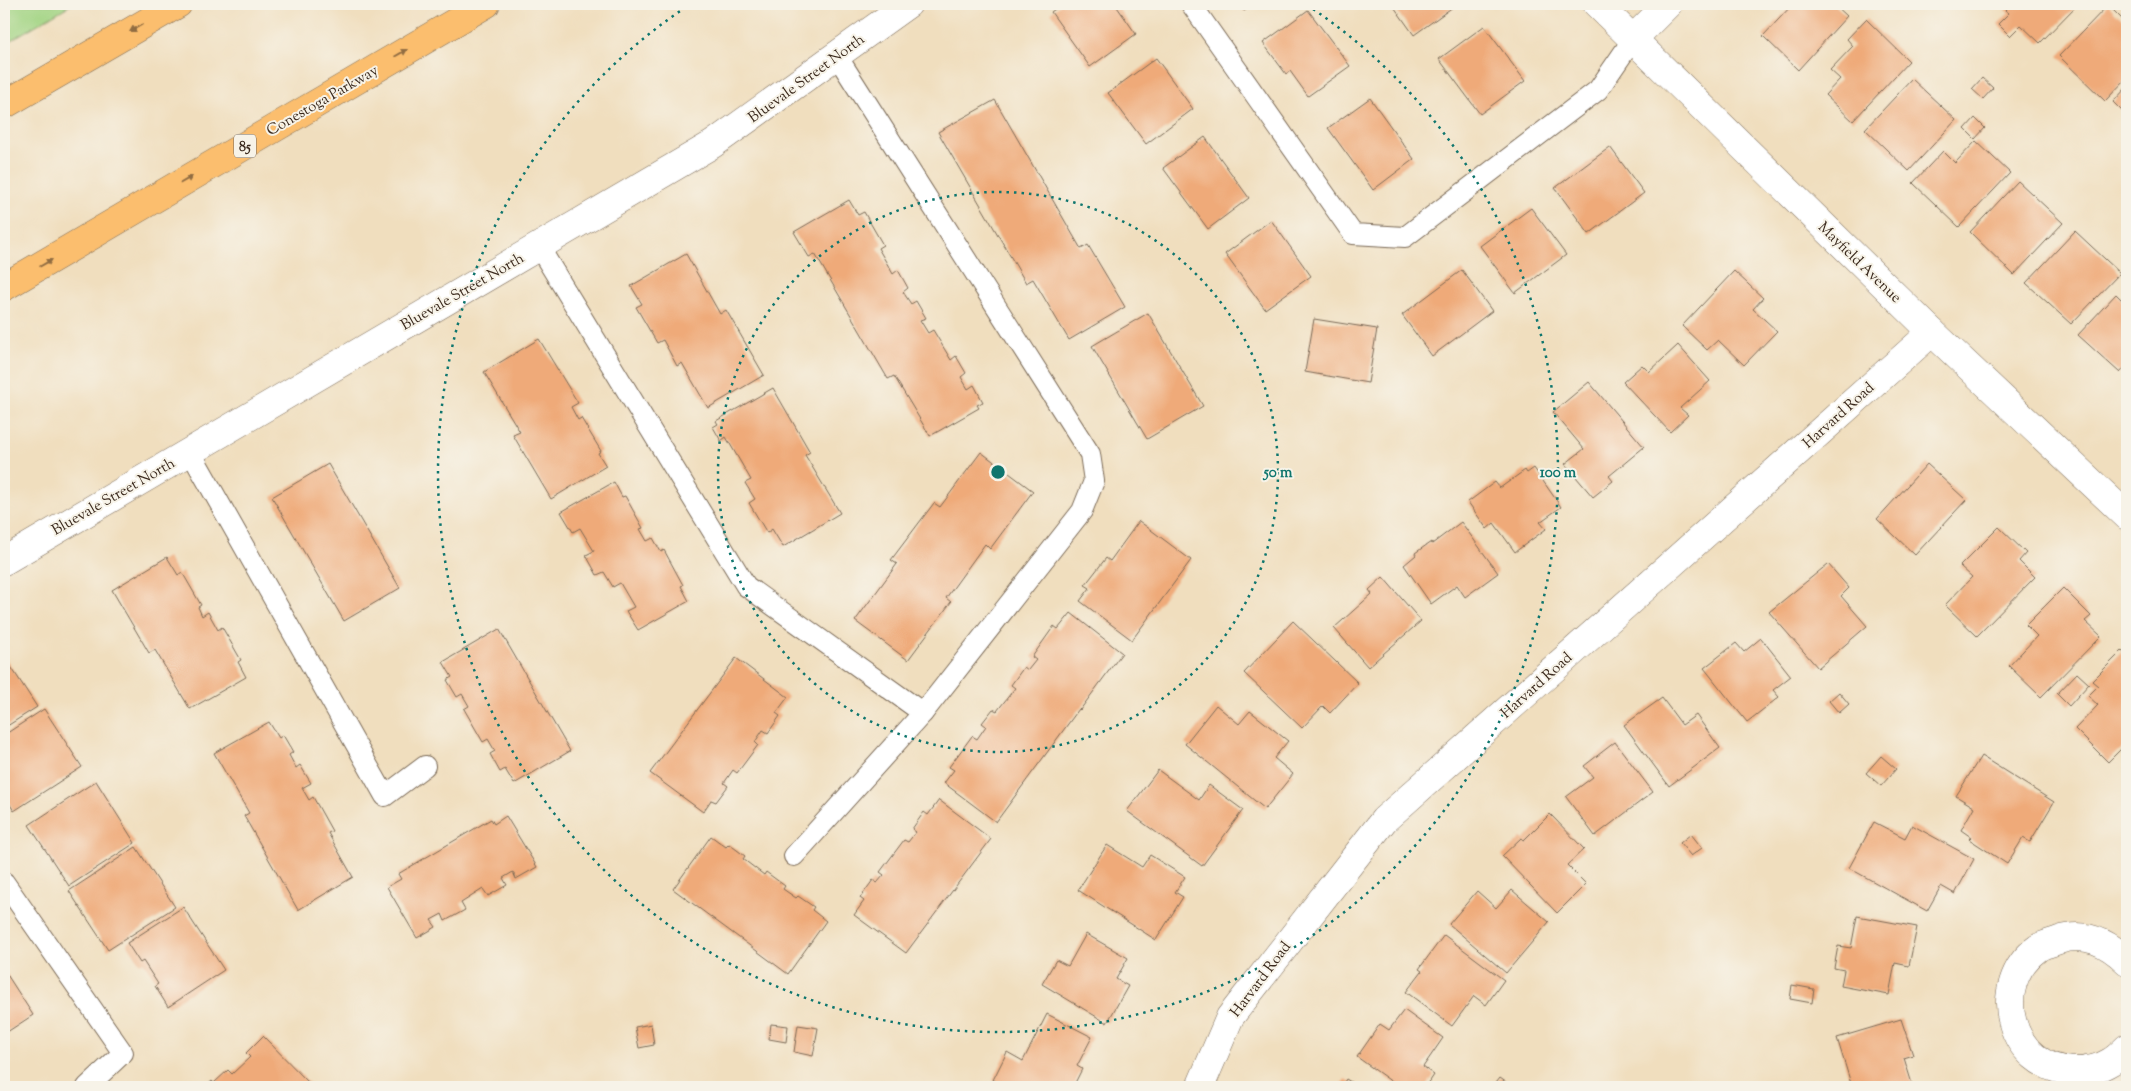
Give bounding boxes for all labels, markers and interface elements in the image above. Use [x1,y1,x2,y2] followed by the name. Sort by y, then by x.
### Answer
[129,24,143,33] one-way arrow
[744,30,870,129] street label: Bluevale Street North
[395,49,408,58] one-way arrow
[263,60,383,142] street label: Conestoga Parkway
[234,134,256,158] road number: 85
[179,176,192,185] one-way arrow
[1813,218,1905,308] street label: Mayfield Avenue
[397,248,528,336] street label: Bluevale Street North
[39,258,52,267] one-way arrow
[1799,378,1880,454] street label: Harvard Road
[48,453,179,541] street label: Bluevale Street North
[989,463,1007,481] centre of rings
[1263,463,1293,484] text: 50 m
[1540,463,1577,484] text: 100 m
[1497,648,1578,724] street label: Harvard Road
[1226,937,1297,1022] street label: Harvard Road

